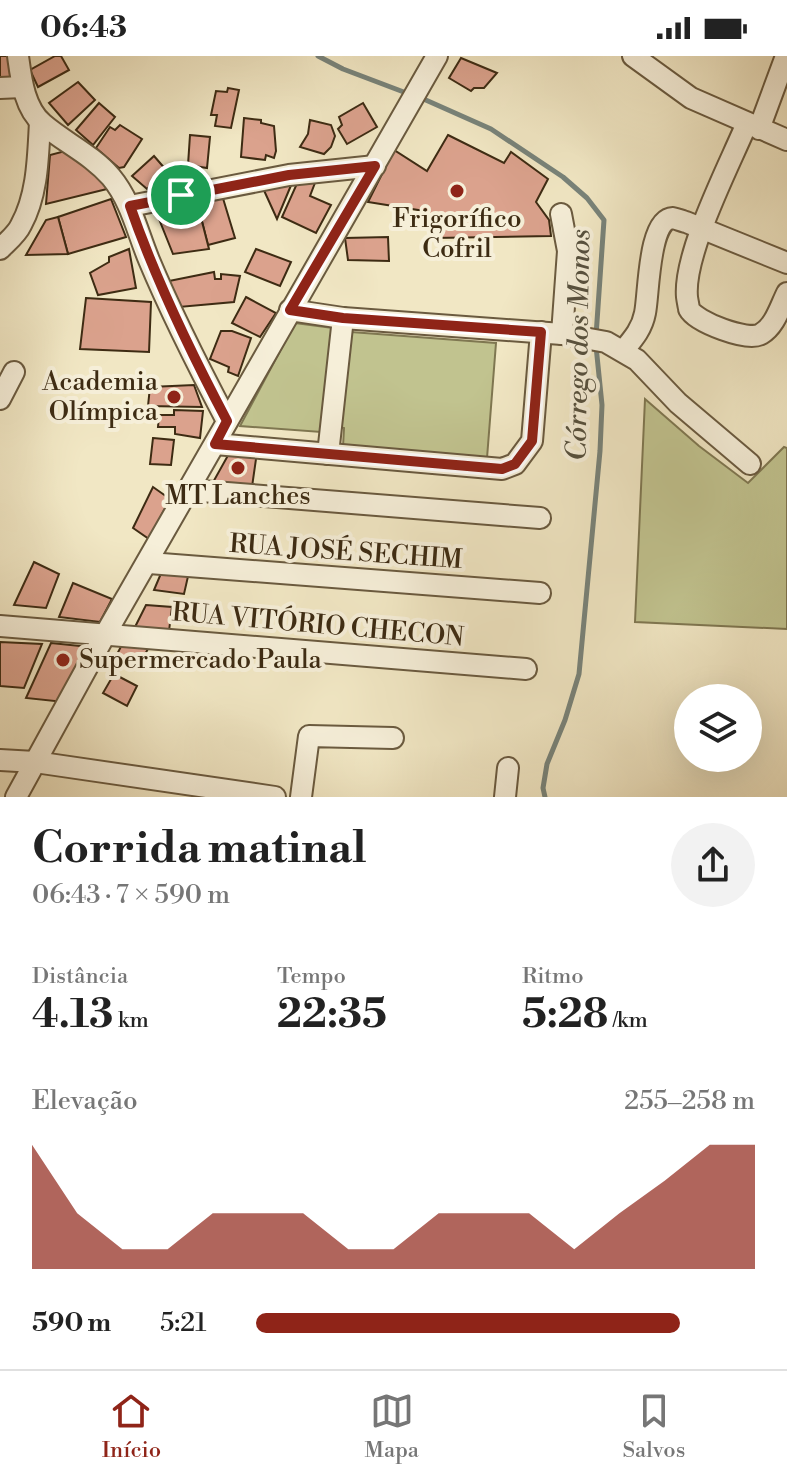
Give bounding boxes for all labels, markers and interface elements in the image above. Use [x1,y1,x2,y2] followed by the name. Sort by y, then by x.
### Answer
[40,9,127,47] text: 06:43
[147,161,215,229] pin
[159,173,203,217] icon: arrive
[448,182,466,200] marker: Frigorífico Cofril
[392,203,522,265] place label: Frigorífico Cofril
[559,229,599,461] water label: Córrego dos Monos
[41,366,159,428] place label: Academia Olímpica
[165,388,183,406] marker: Academia Olímpica
[229,459,247,477] marker: MT Lanches
[165,480,311,512] place label: MT Lanches
[228,526,464,576] street label: RUA JOSÉ SECHIM
[171,594,466,654] street label: RUA VITÓRIO CHECON
[79,644,323,676] place label: Supermercado Paula
[54,651,72,669] marker: Supermercado Paula
[674,684,762,772] map controls
[674,684,762,772] button: layers
[32,821,367,876] text: Corrida matinal
[671,823,755,907] button: share
[32,879,230,911] text: 06:43 · 7 × 590 m
[32,963,128,990] text: Distância
[277,963,346,990] text: Tempo
[522,963,584,990] text: Ritmo
[32,990,113,1040] text: 4.13
[277,990,387,1040] text: 22:35
[522,990,608,1040] text: 5:28
[113,1007,149,1034] text: km
[608,1007,648,1034] text: /km
[32,1085,138,1117] text: Elevação
[624,1085,755,1117] text: 255–258 m
[32,1307,111,1339] text: 590 m
[160,1307,207,1339] text: 5:21
[102,1389,161,1464] tab: Início
[365,1389,419,1464] tab: Mapa
[622,1389,685,1464] tab: Salvos

